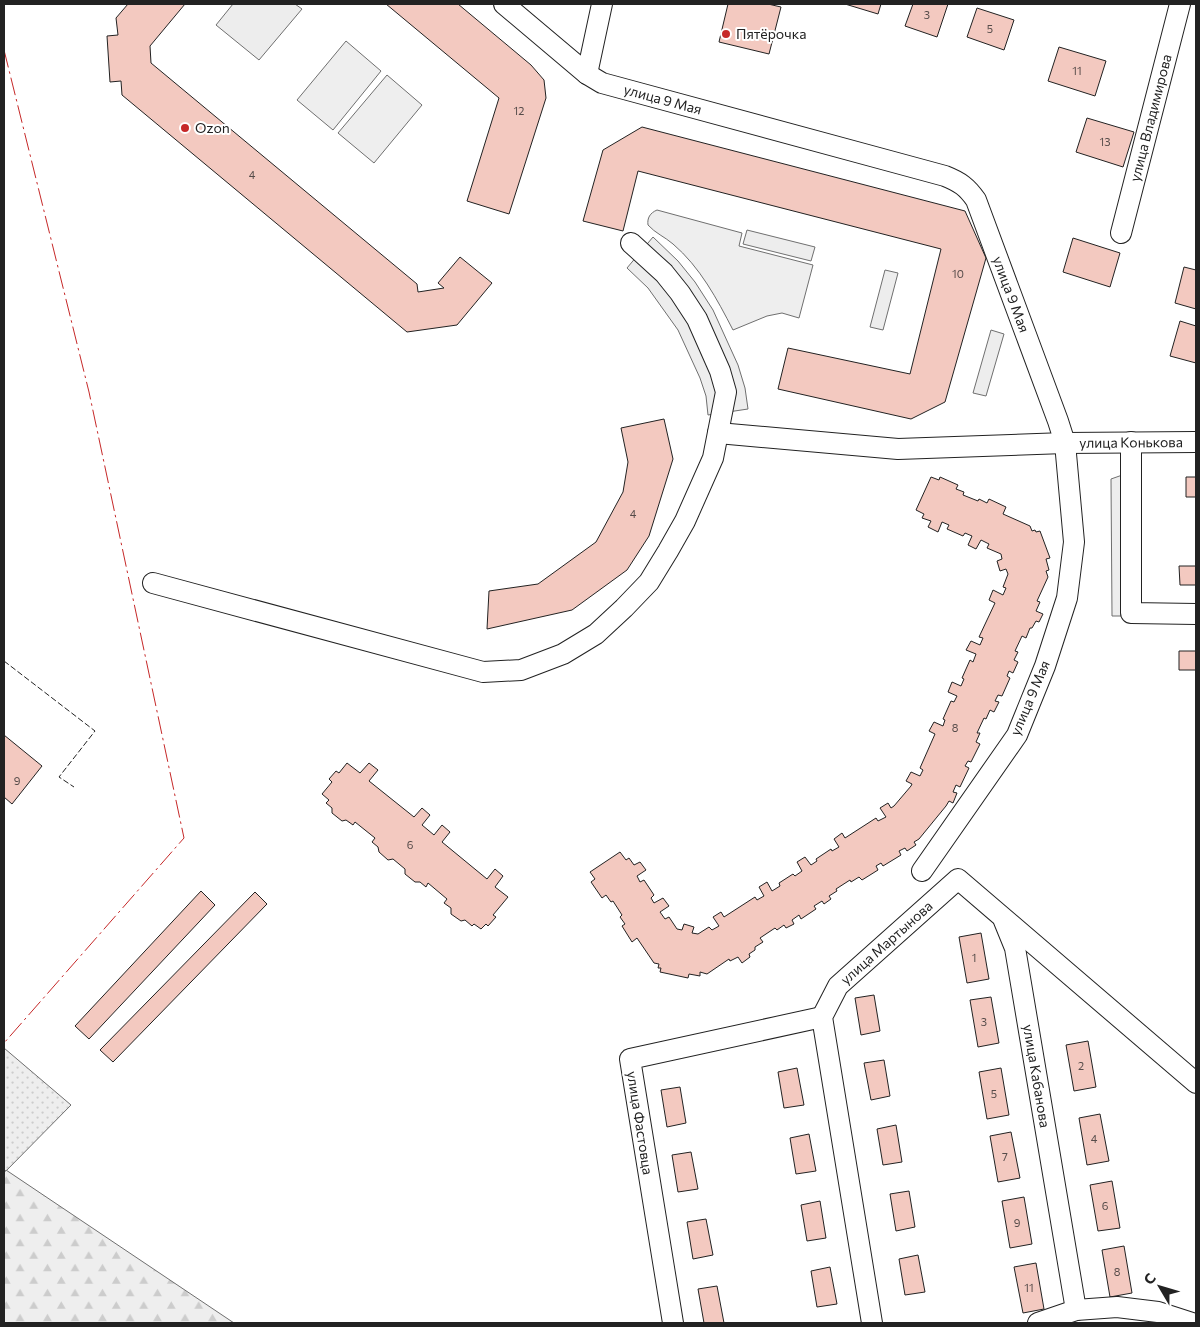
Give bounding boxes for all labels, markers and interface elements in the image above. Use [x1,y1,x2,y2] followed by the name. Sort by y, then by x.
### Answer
[924,8,930,21] house number: 3
[987,22,993,35] house number: 5
[736,25,806,42] place label: Пятёрочка
[720,28,732,40] marker: Пятёрочка
[1126,52,1175,183] street label: улица Владимирова
[1072,64,1082,77] house number: 11
[622,80,704,118] street label: улица 9 Мая
[514,104,524,117] house number: 12
[195,119,230,136] place label: Ozon
[179,122,191,134] marker: Ozon
[1100,135,1110,148] house number: 13
[249,168,256,181] house number: 4
[990,254,1033,335] street label: улица 9 Мая
[952,267,964,280] house number: 10
[1079,433,1183,451] street label: улица Конькова
[630,507,637,520] house number: 4
[1006,658,1053,738] street label: улица 9 Мая
[952,721,959,734] house number: 8
[14,774,21,787] house number: 9
[407,838,414,851] house number: 6
[837,897,936,988] street label: улица Мартынова
[972,951,976,964] house number: 1
[981,1015,987,1028] house number: 3
[1020,1023,1054,1129] street label: улица Кабанова
[1078,1059,1084,1072] house number: 2
[624,1070,657,1176] street label: улица Фастовца
[991,1087,997,1100] house number: 5
[1091,1132,1098,1145] house number: 4
[1002,1150,1008,1163] house number: 7
[1102,1199,1109,1212] house number: 6
[1014,1216,1021,1229] house number: 9
[1135,1262,1185,1312] north arrow
[1114,1265,1121,1278] house number: 8
[1140,1270,1159,1288] text: С
[1024,1281,1034,1294] house number: 11

